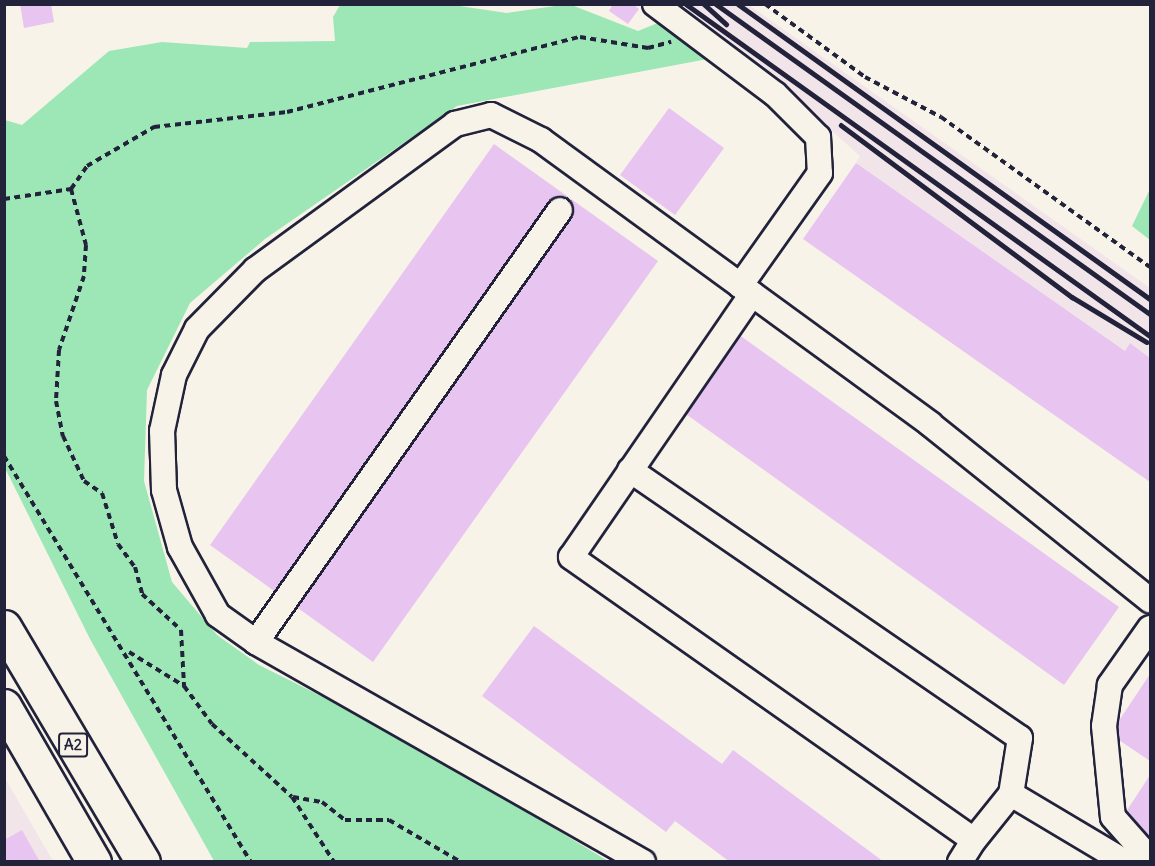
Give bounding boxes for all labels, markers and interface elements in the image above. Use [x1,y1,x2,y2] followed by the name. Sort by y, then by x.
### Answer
[58,733,88,757] road number: A2

